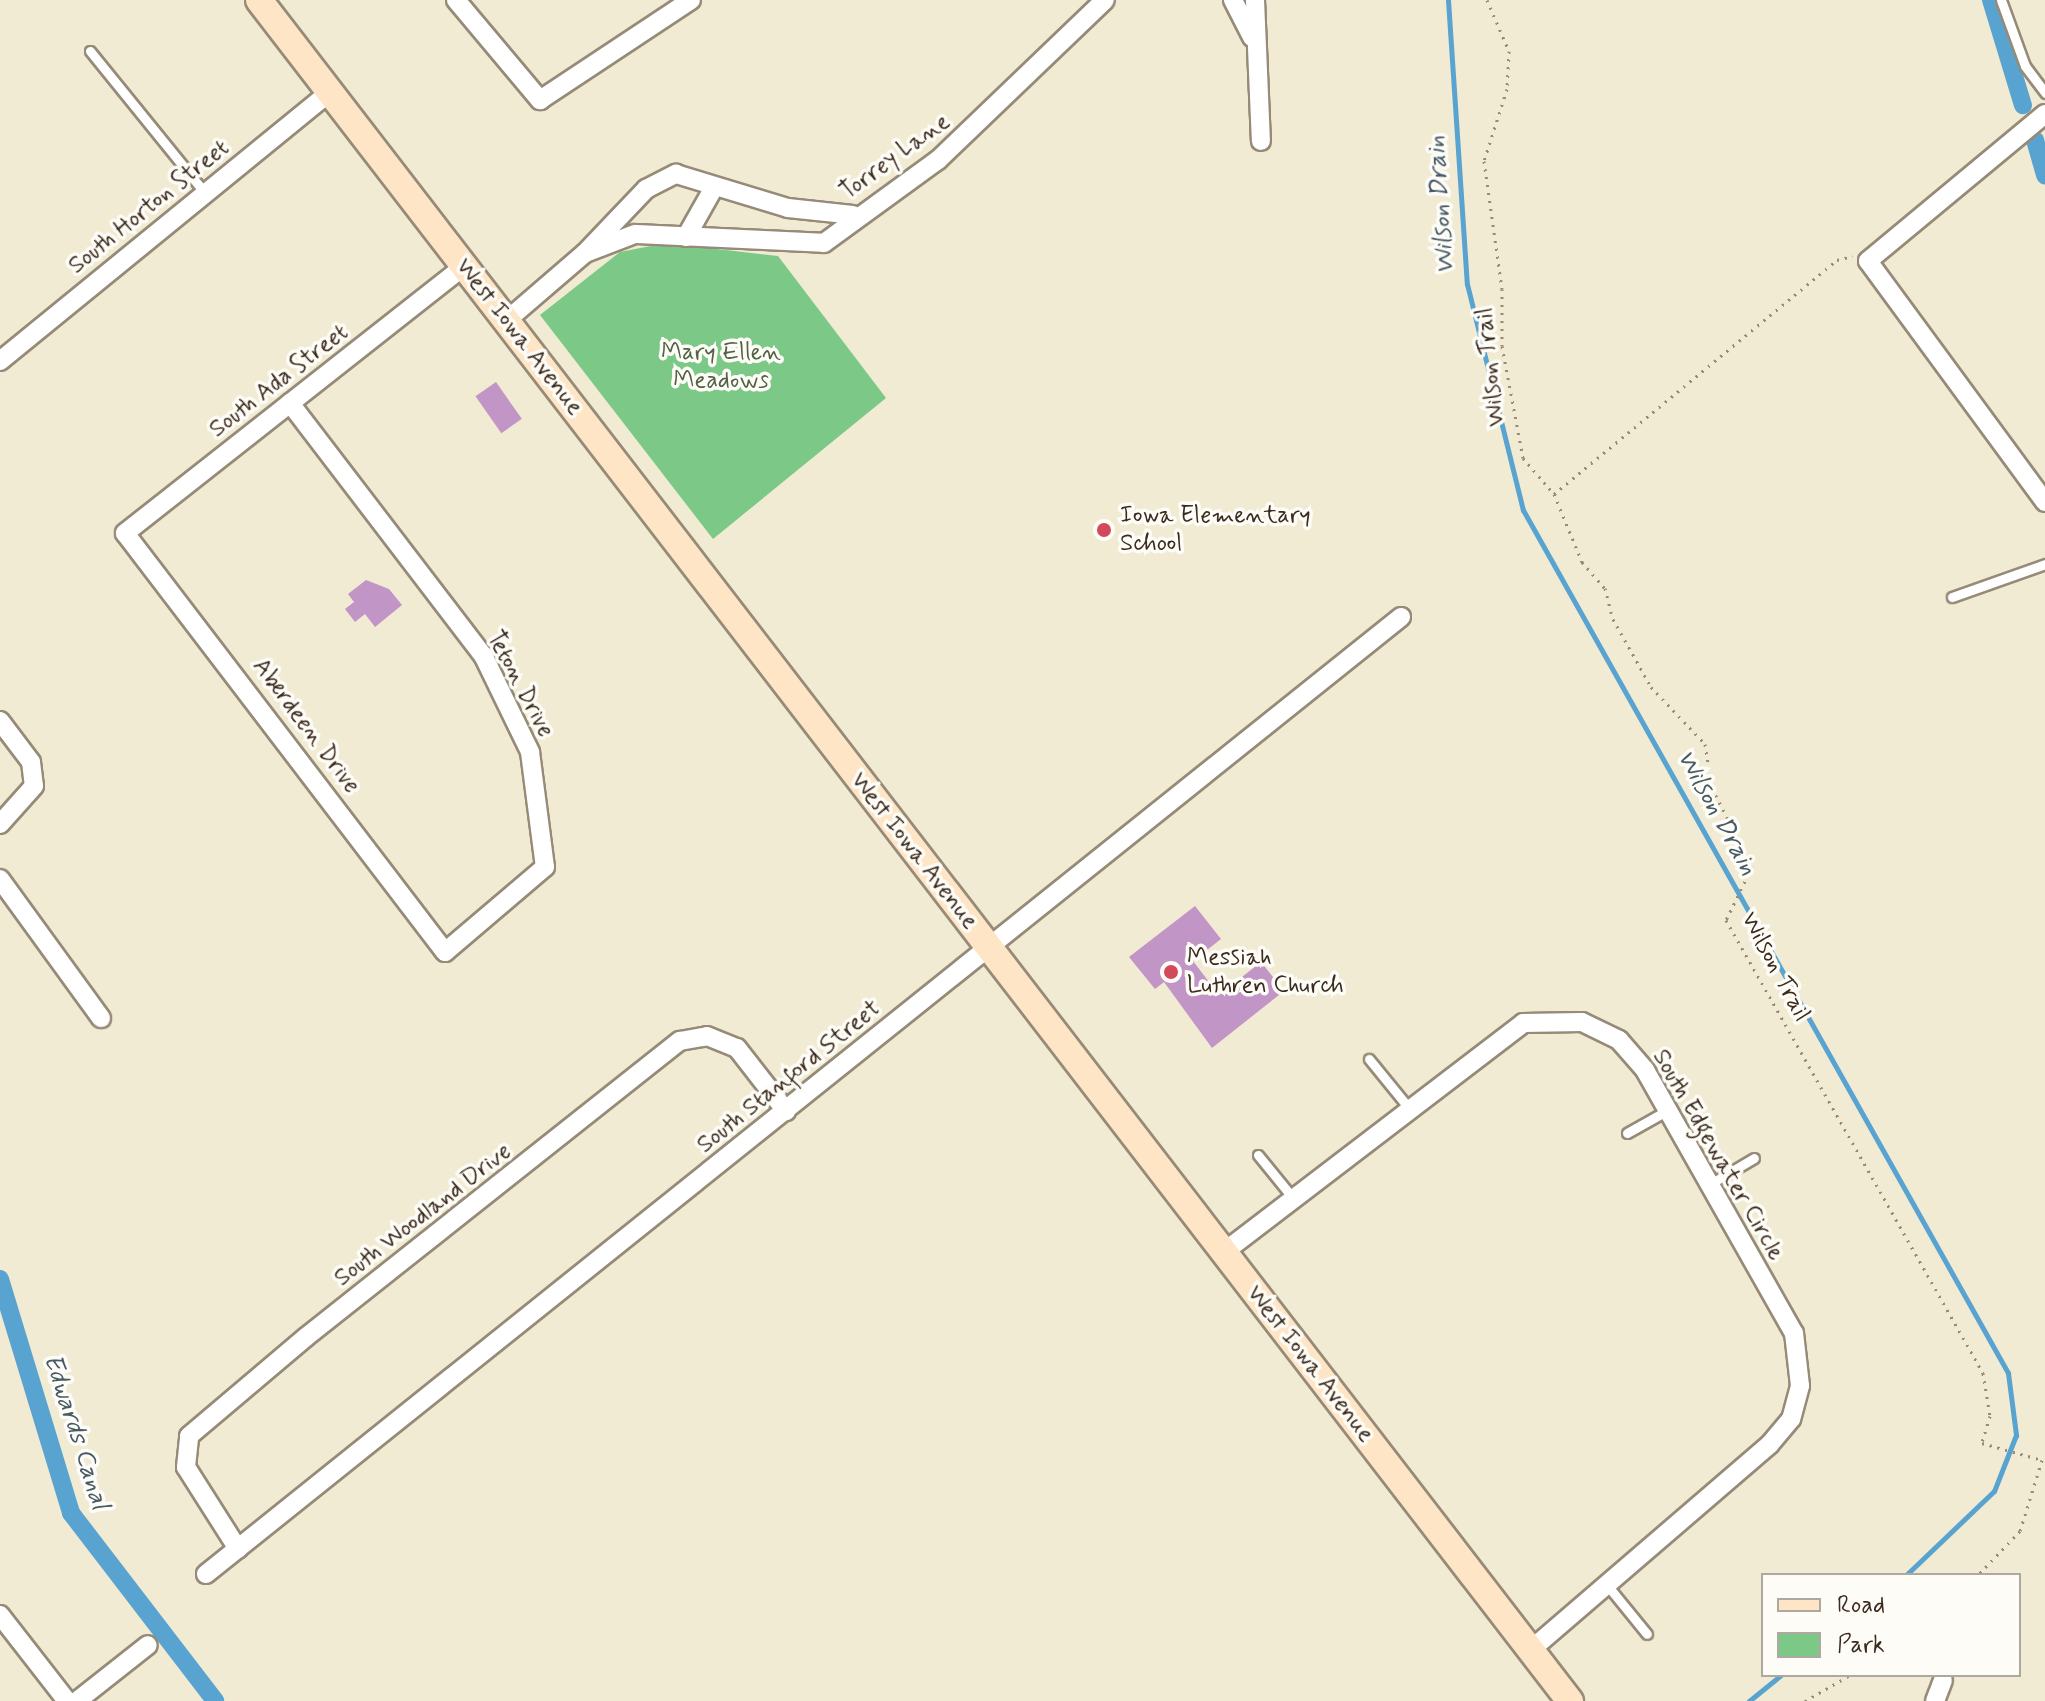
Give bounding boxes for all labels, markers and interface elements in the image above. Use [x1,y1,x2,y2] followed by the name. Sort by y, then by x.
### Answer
[837,109,953,205] street label: Torrey Lane
[1421,131,1463,279] water label: Wilson Drain
[62,132,236,282] street label: South Horton Street
[449,253,589,421] street label: West Iowa Avenue
[1471,309,1511,425] street label: Wilson Trail
[202,317,356,445] street label: South Ada Street
[662,339,780,395] park label: Mary Ellen Meadows
[1120,502,1311,558] place label: Iowa Elementary School
[1095,521,1113,539] marker: Iowa Elementary School
[480,626,560,742] street label: Teton Drive
[246,653,366,799] street label: Aberdeen Drive
[1667,742,1765,884] water label: Wilson Drain
[844,767,984,935] street label: West Iowa Avenue
[1735,910,1815,1024] street label: Wilson Trail
[1187,944,1349,1000] place label: Messiah Luthren Church
[1162,963,1180,981] marker: Messiah Luthren Church
[692,995,886,1159] street label: South Stanford Street
[1646,1044,1790,1266] street label: South Edgewater Circle
[330,1138,516,1292] street label: South Woodland Drive
[1240,1280,1380,1448] street label: West Iowa Avenue
[35,1350,115,1514] water label: Edwards Canal
[1761,1573,2021,1677] legend
[1837,1590,1885,1621] text: Road
[1837,1630,1885,1661] text: Park

